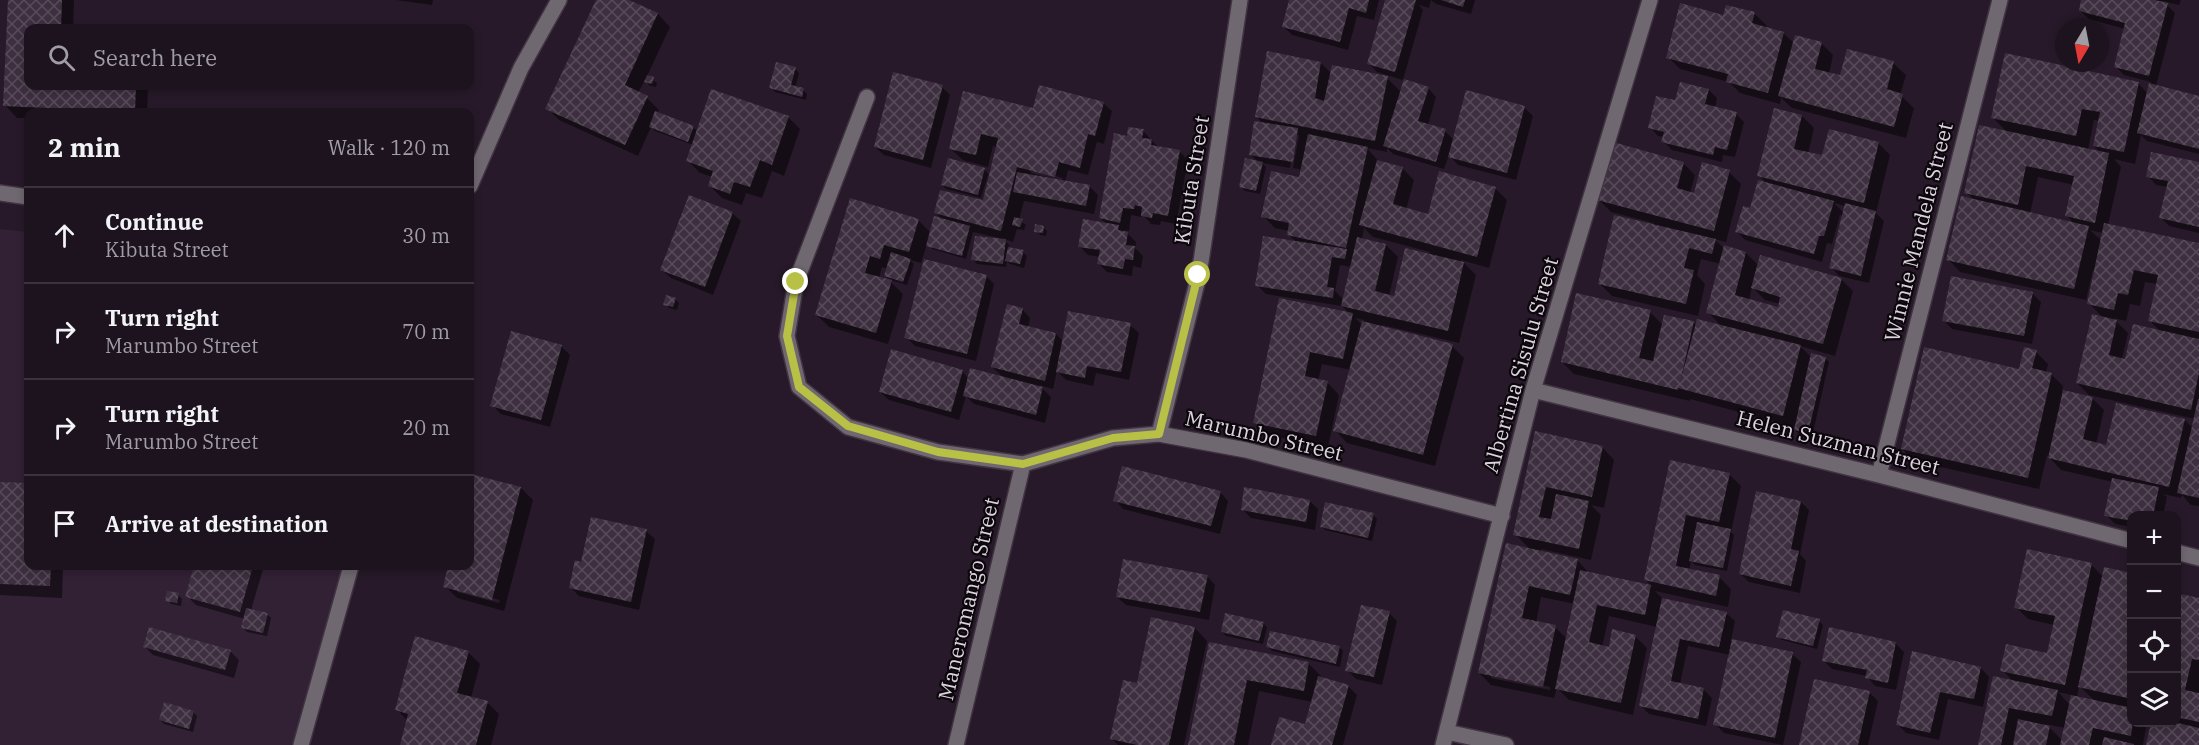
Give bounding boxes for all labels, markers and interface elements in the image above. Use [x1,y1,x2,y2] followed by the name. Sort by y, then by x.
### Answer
[2055,18,2109,72] north arrow
[24,24,474,90] search box
[45,41,78,74] icon: search
[93,43,217,72] text: Search here
[1167,114,1215,246] street label: Kibuta Street
[1877,119,1959,344] street label: Winnie Mandela Street
[48,130,121,164] text: 2 min
[328,134,450,161] text: Walk · 120 m
[105,207,204,236] text: Continue
[48,219,81,252] icon: ahead
[402,222,450,249] text: 30 m
[105,236,229,263] text: Kibuta Street
[1476,254,1564,476] street label: Albertina Sisulu Street
[1184,261,1210,287] route start
[782,268,808,294] route end
[105,303,219,332] text: Turn right
[48,315,81,348] icon: right
[402,318,450,345] text: 70 m
[105,332,258,359] text: Marumbo Street
[105,399,219,428] text: Turn right
[1183,403,1346,467] street label: Marumbo Street
[1734,403,1943,481] street label: Helen Suzman Street
[48,411,81,444] icon: right
[402,414,450,441] text: 20 m
[105,428,258,455] text: Marumbo Street
[931,495,1005,703] street label: Maneromango Street
[48,507,81,540] icon: arrive
[105,509,328,538] text: Arrive at destination
[2127,511,2181,727] map controls
[2127,511,2181,565] button: +
[2127,565,2181,619] button: −
[2127,619,2181,673] button: locate
[2127,673,2181,727] button: layers

